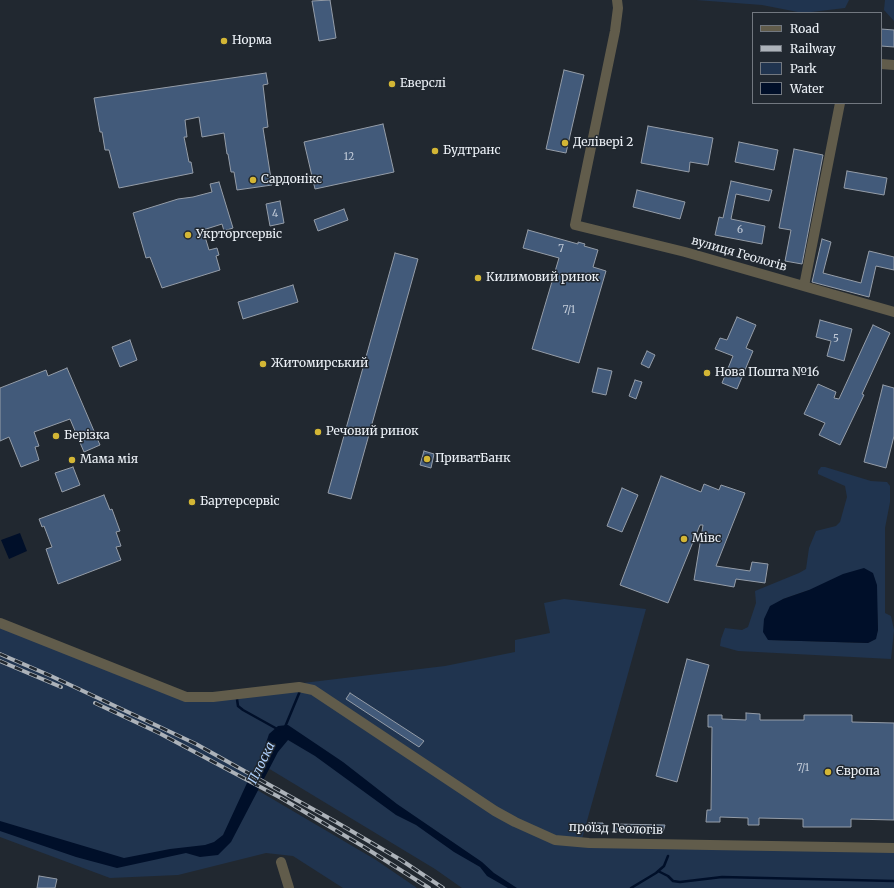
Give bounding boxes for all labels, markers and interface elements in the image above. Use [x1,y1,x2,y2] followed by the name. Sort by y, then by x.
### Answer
[752,12,882,104] legend
[790,21,819,36] text: Road
[232,34,272,48] place label: Норма
[219,36,229,46] marker: Норма
[790,41,836,56] text: Railway
[790,61,817,76] text: Park
[400,77,446,91] place label: Еверслі
[387,79,397,89] marker: Еверслі
[790,81,824,96] text: Water
[573,136,633,150] place label: Делівері 2
[560,138,570,148] marker: Делівері 2
[443,144,501,158] place label: Будтранс
[430,146,440,156] marker: Будтранс
[344,151,354,163] house number: 12
[261,173,322,187] place label: Сардонікс
[248,175,258,185] marker: Сардонікс
[272,208,278,220] house number: 4
[737,224,743,236] house number: 6
[196,228,282,242] place label: Укрторгсервіс
[183,230,193,240] marker: Укрторгсервіс
[690,233,788,275] street label: вулиця Геологів
[558,243,564,255] house number: 7
[486,271,599,285] place label: Килимовий ринок
[473,273,483,283] marker: Килимовий ринок
[563,304,575,316] house number: 7/1
[833,333,839,345] house number: 5
[271,357,368,371] place label: Житомирський
[258,359,268,369] marker: Житомирський
[715,366,819,380] place label: Нова Пошта №16
[702,368,712,378] marker: Нова Пошта №16
[326,425,419,439] place label: Речовий ринок
[313,427,323,437] marker: Речовий ринок
[64,429,110,443] place label: Берізка
[51,431,61,441] marker: Берізка
[435,452,511,466] place label: ПриватБанк
[80,453,138,467] place label: Мама мія
[422,454,432,464] marker: ПриватБанк
[67,455,77,465] marker: Мама мія
[200,495,280,509] place label: Бартерсервіс
[187,497,197,507] marker: Бартерсервіс
[692,532,721,546] place label: Мівс
[679,534,689,544] marker: Мівс
[245,739,279,787] water label: Плоска
[797,762,809,774] house number: 7/1
[836,765,880,779] place label: Європа
[823,767,833,777] marker: Європа
[569,820,663,838] street label: проїзд Геологів

